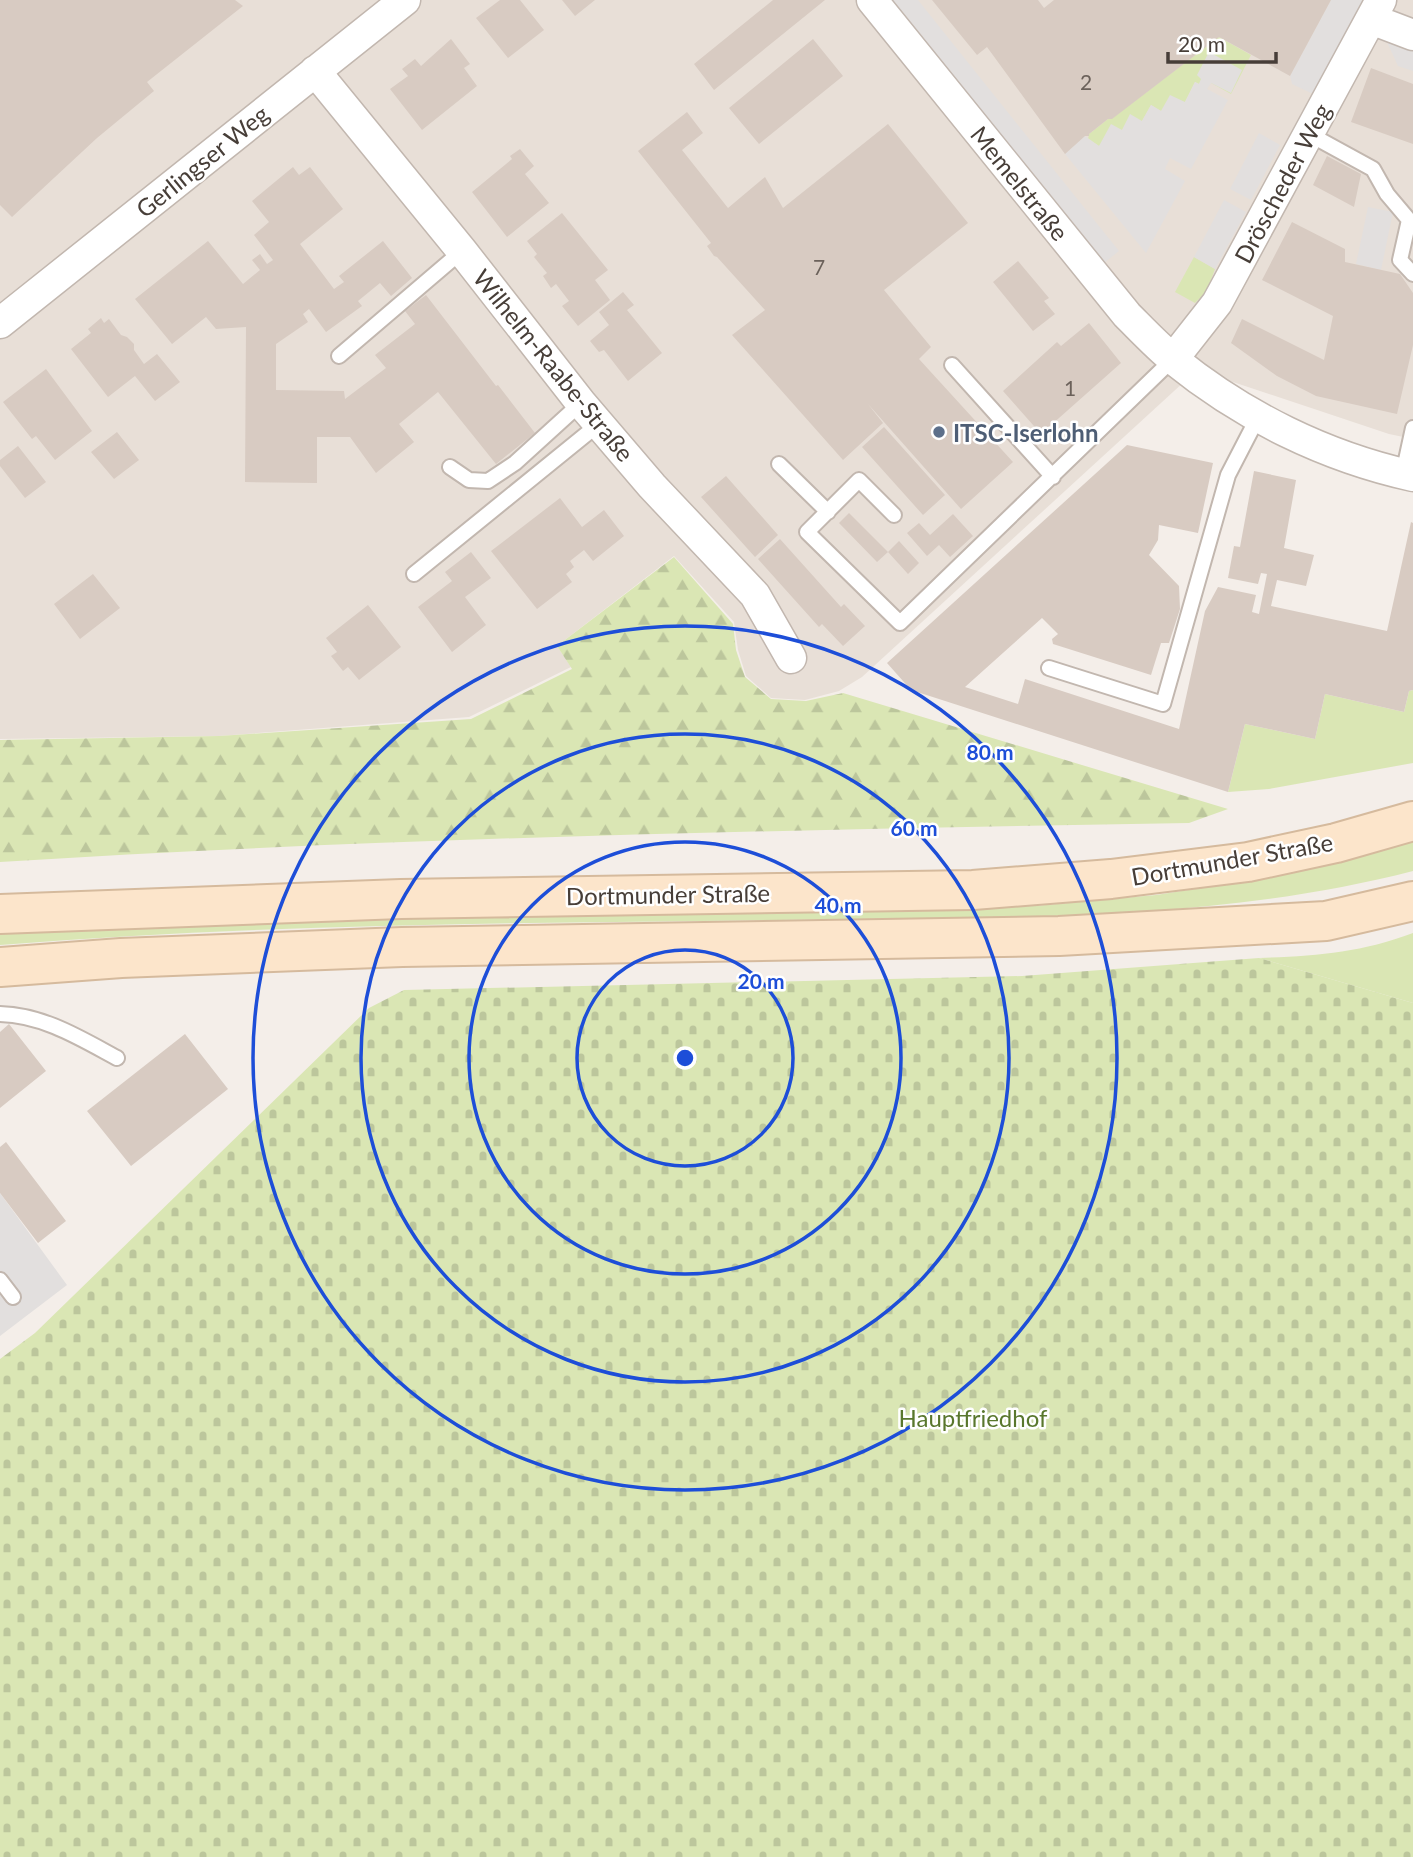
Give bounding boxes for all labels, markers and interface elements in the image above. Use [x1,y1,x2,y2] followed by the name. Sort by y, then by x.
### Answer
[1168,21,1276,65] scale bar
[1178,31,1225,56] text: 20 m
[1080,69,1092,94] house number: 2
[1228,98,1336,268] street label: Dröscheder Weg
[130,99,274,223] street label: Gerlingser Weg
[965,120,1075,246] street label: Memelstraße
[813,254,825,279] house number: 7
[468,263,640,467] street label: Wilhelm-Raabe-Straße
[1064,375,1076,400] house number: 1
[953,418,1098,447] place label: ITSC-Iserlohn
[931,424,947,440] marker: ITSC-Iserlohn
[966,739,1014,764] text: 80 m
[890,815,938,840] text: 60 m
[1129,827,1335,891] street label: Dortmunder Straße
[566,878,770,910] street label: Dortmunder Straße
[814,892,862,917] text: 40 m
[737,968,785,993] text: 20 m
[673,1046,697,1070] centre of rings
[899,1403,1048,1432] park label: Hauptfriedhof

